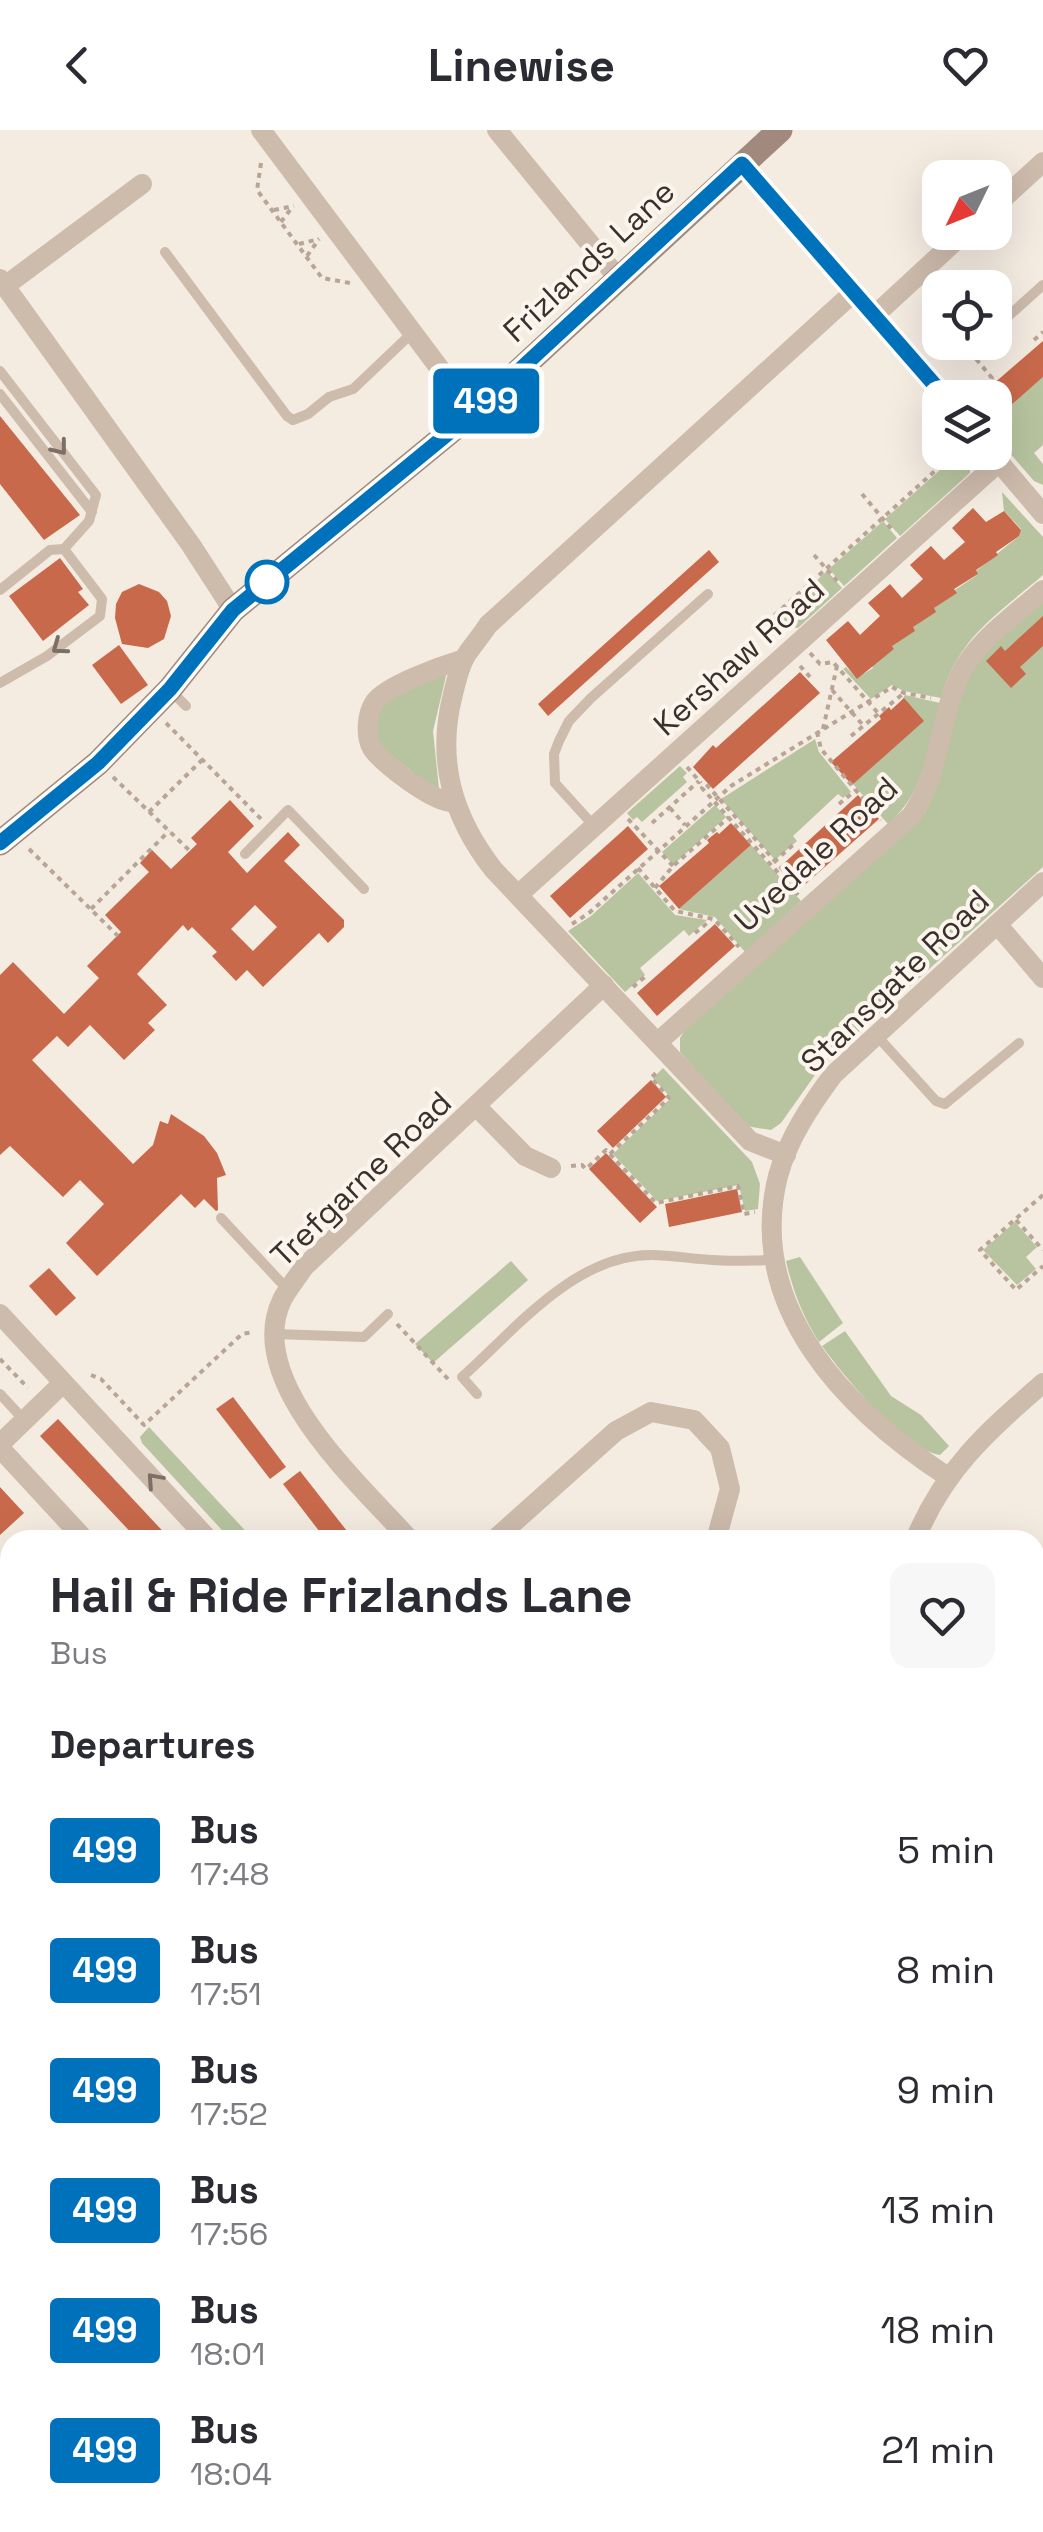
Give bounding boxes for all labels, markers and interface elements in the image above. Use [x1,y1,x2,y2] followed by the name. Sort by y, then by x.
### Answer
[428,37,615,94] text: Linewise
[50,38,105,93] icon: back
[938,38,993,93] icon: heart
[922,160,1012,250] north arrow
[922,160,1012,470] map controls
[495,171,683,351] street label: Frizlands Lane
[922,270,1012,360] button: locate
[428,368,544,434] line badge: 499
[453,379,519,423] text: 499
[922,380,1012,470] button: layers
[48,437,66,455] one-way arrow
[246,561,288,603] unlabelled marker
[645,570,833,744] street label: Kershaw Road
[52,636,70,653] one-way arrow
[726,768,906,940] street label: Uvedale Road
[792,881,998,1081] street label: Stansgate Road
[262,1083,460,1275] street label: Trefgarne Road
[148,1473,166,1492] one-way arrow
[890,1563,995,1668] button: heart
[50,1565,632,1626] text: Hail & Ride Frizlands Lane
[50,1633,108,1673] text: Bus
[50,1721,255,1769] text: Departures
[190,1806,259,1854] text: Bus
[897,1826,995,1874] text: 5 min
[72,1828,138,1872] text: 499
[190,1854,269,1894] text: 17:48
[190,1926,259,1974] text: Bus
[896,1946,995,1994] text: 8 min
[72,1948,138,1992] text: 499
[190,1974,262,2014] text: 17:51
[190,2046,259,2094] text: Bus
[897,2066,995,2114] text: 9 min
[72,2068,138,2112] text: 499
[190,2094,268,2134] text: 17:52
[190,2166,259,2214] text: Bus
[881,2186,995,2234] text: 13 min
[72,2188,138,2232] text: 499
[190,2214,268,2254] text: 17:56
[190,2286,259,2334] text: Bus
[880,2306,995,2354] text: 18 min
[72,2308,138,2352] text: 499
[190,2334,265,2374] text: 18:01
[190,2406,259,2454] text: Bus
[881,2426,995,2474] text: 21 min
[72,2428,138,2472] text: 499
[190,2454,272,2494] text: 18:04

